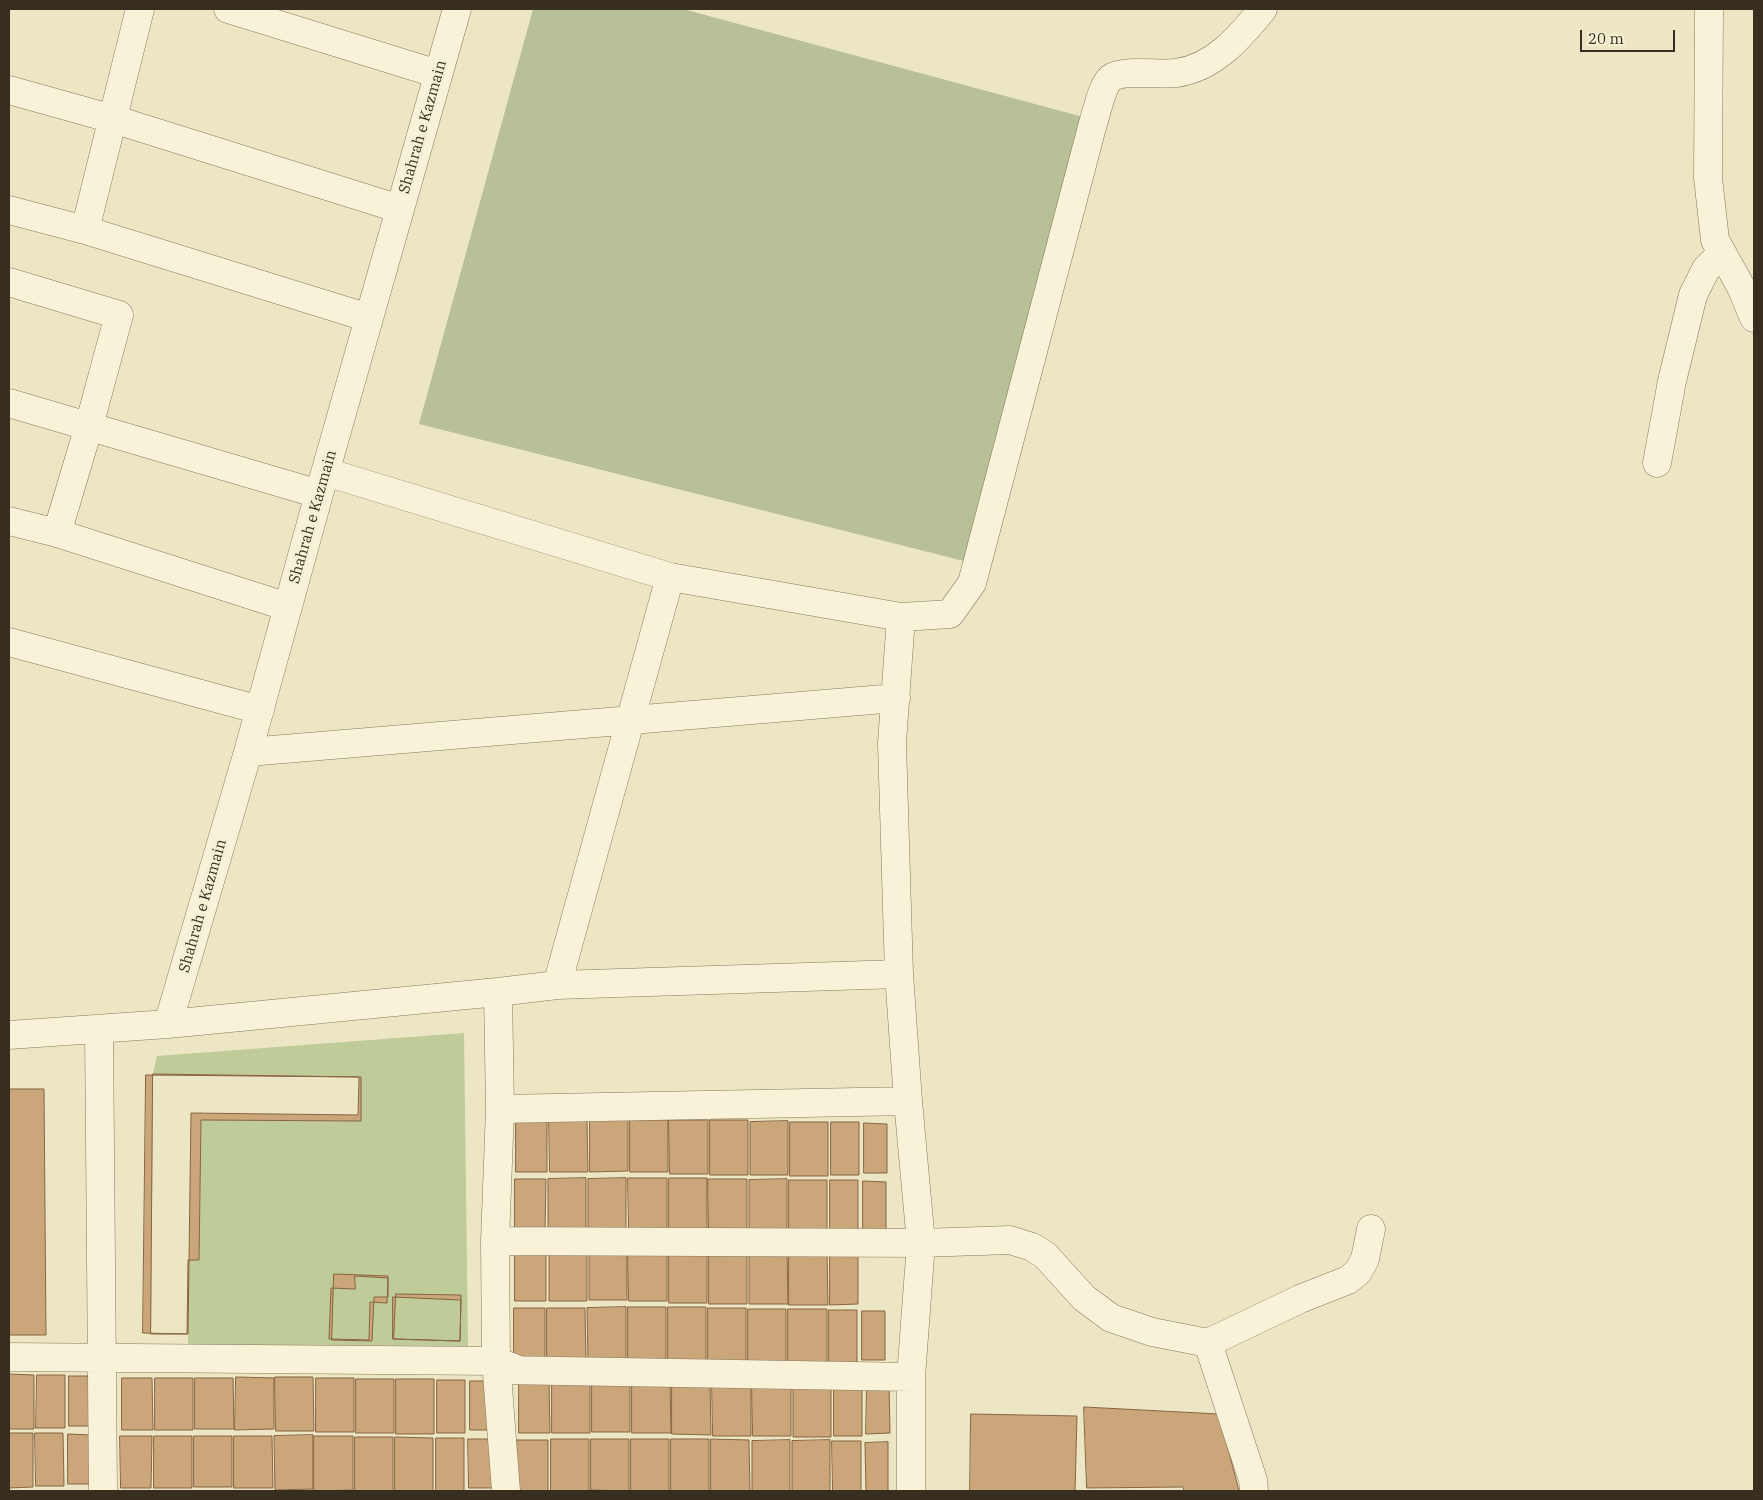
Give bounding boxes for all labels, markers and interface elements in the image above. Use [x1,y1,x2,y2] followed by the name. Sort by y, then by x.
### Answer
[1583,20,1678,52] scale bar
[1588,29,1624,48] text: 20 m
[395,58,451,196] street label: Shahrah e Kazmain
[285,448,341,586] street label: Shahrah e Kazmain
[175,837,231,975] street label: Shahrah e Kazmain

